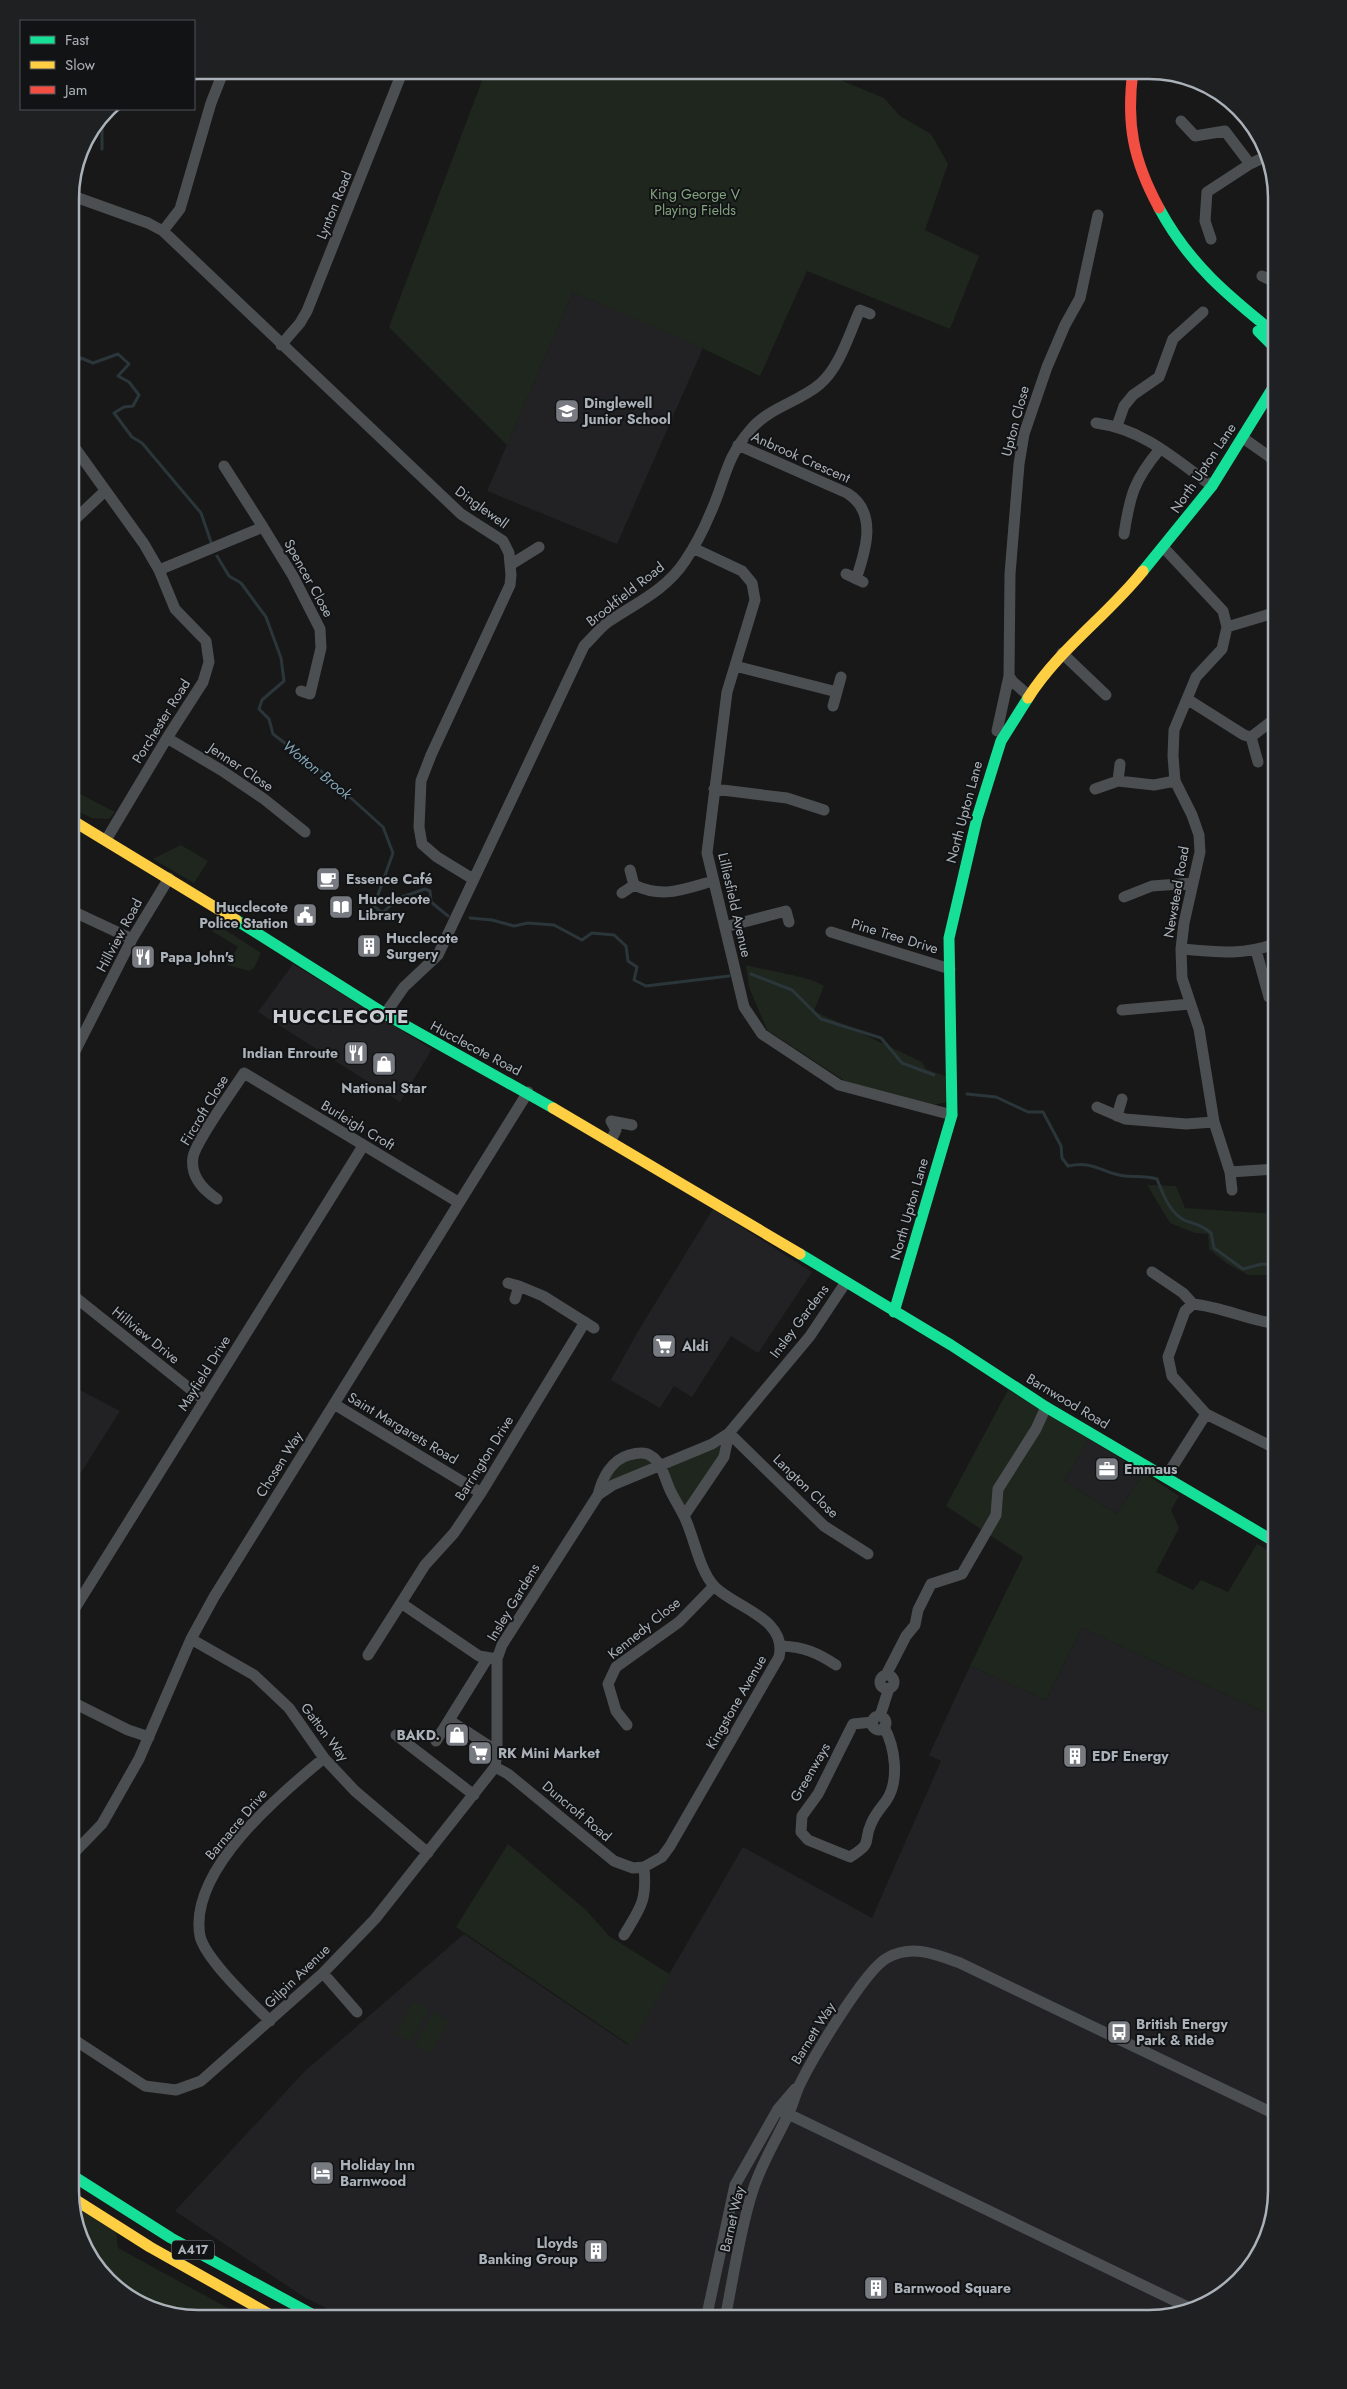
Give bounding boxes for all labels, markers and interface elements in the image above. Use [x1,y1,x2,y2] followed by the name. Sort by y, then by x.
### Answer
[20,20,195,110] legend
[65,29,89,51] text: Fast
[65,54,96,76] text: Slow
[63,79,88,101] text: Jam
[311,168,357,242] street label: Lynton Road
[650,184,741,220] park label: King George V Playing Fields
[996,383,1034,459] street label: Upton Close
[581,393,671,429] place label: Dinglewell Junior School
[554,398,580,424] school or university icon: Dinglewell Junior School
[1165,419,1241,517] street label: North Upton Lane
[748,426,854,488] street label: Anbrook Crescent
[451,481,513,533] street label: Dinglewell
[279,535,339,621] street label: Spencer Close
[582,557,668,631] street label: Brookfield Road
[127,675,195,767] street label: Porchester Road
[278,735,357,805] water label: Wotton Brook
[203,737,278,796] street label: Jenner Close
[941,759,987,865] street label: North Upton Lane
[1158,845,1194,939] street label: Newstead Road
[713,851,757,959] street label: Lilliesfield Avenue
[315,866,341,892] cafe icon: Essence Café
[346,869,433,889] place label: Essence Café
[358,889,430,925] place label: Hucclecote Library
[328,894,354,920] library icon: Hucclecote Library
[91,895,147,975] street label: Hillview Road
[199,897,288,933] place label: Hucclecote Police Station
[292,902,318,928] public building icon: Hucclecote Police Station
[849,913,941,959] street label: Pine Tree Drive
[386,928,458,964] place label: Hucclecote Surgery
[356,933,382,959] building icon: Hucclecote Surgery
[130,944,156,970] restaurant icon: Papa John's
[160,947,235,967] place label: Papa John's
[273,1003,409,1030] district label: HUCCLECOTE
[427,1016,525,1080] street label: Hucclecote Road
[343,1040,369,1066] restaurant icon: Indian Enroute
[242,1043,338,1063] place label: Indian Enroute
[371,1051,397,1077] shop icon: National Star
[175,1071,233,1149] street label: Fircroft Close
[341,1078,427,1098] place label: National Star
[317,1095,399,1155] street label: Burleigh Croft
[885,1156,933,1262] street label: North Upton Lane
[765,1280,834,1362] street label: Insley Gardens
[108,1302,184,1368] street label: Hillview Drive
[173,1331,235,1415] street label: Mayfield Drive
[651,1333,677,1359] supermarket icon: Aldi
[681,1336,709,1356] place label: Aldi
[1023,1368,1113,1434] street label: Barnwood Road
[344,1387,462,1469] street label: Saint Margarets Road
[450,1412,518,1504] street label: Barrington Drive
[251,1427,308,1501] street label: Chosen Way
[769,1450,843,1522] street label: Langton Close
[1094,1456,1120,1482] office icon: Emmaus
[1124,1459,1178,1479] place label: Emmaus
[482,1559,544,1645] street label: Insley Gardens
[603,1592,685,1664] street label: Kennedy Close
[701,1651,771,1753] street label: Kingstone Avenue
[296,1699,354,1766] street label: Gatton Way
[444,1722,470,1748] shop icon: BAKD.
[396,1725,440,1745] place label: BAKD.
[785,1738,835,1805] street label: Greenways
[467,1740,493,1766] supermarket icon: RK Mini Market
[498,1743,600,1763] place label: RK Mini Market
[1062,1743,1088,1769] building icon: EDF Energy
[1092,1746,1169,1766] place label: EDF Energy
[538,1776,616,1846] street label: Duncroft Road
[200,1784,272,1864] street label: Barnacre Drive
[260,1939,334,2013] street label: Gilpin Avenue
[786,1997,840,2068] street label: Barnett Way
[1136,2014,1228,2050] place label: British Energy Park & Ride
[1106,2019,1132,2045] bus stop icon: British Energy Park & Ride
[340,2155,415,2191] place label: Holiday Inn Barnwood
[309,2160,335,2186] hotel icon: Holiday Inn Barnwood
[715,2183,749,2254] street label: Barnet Way
[478,2233,579,2269] place label: Lloyds Banking Group
[583,2238,609,2264] building icon: Lloyds Banking Group
[172,2240,214,2260] road number: A417
[863,2275,889,2301] building icon: Barnwood Square
[894,2278,1011,2298] place label: Barnwood Square

